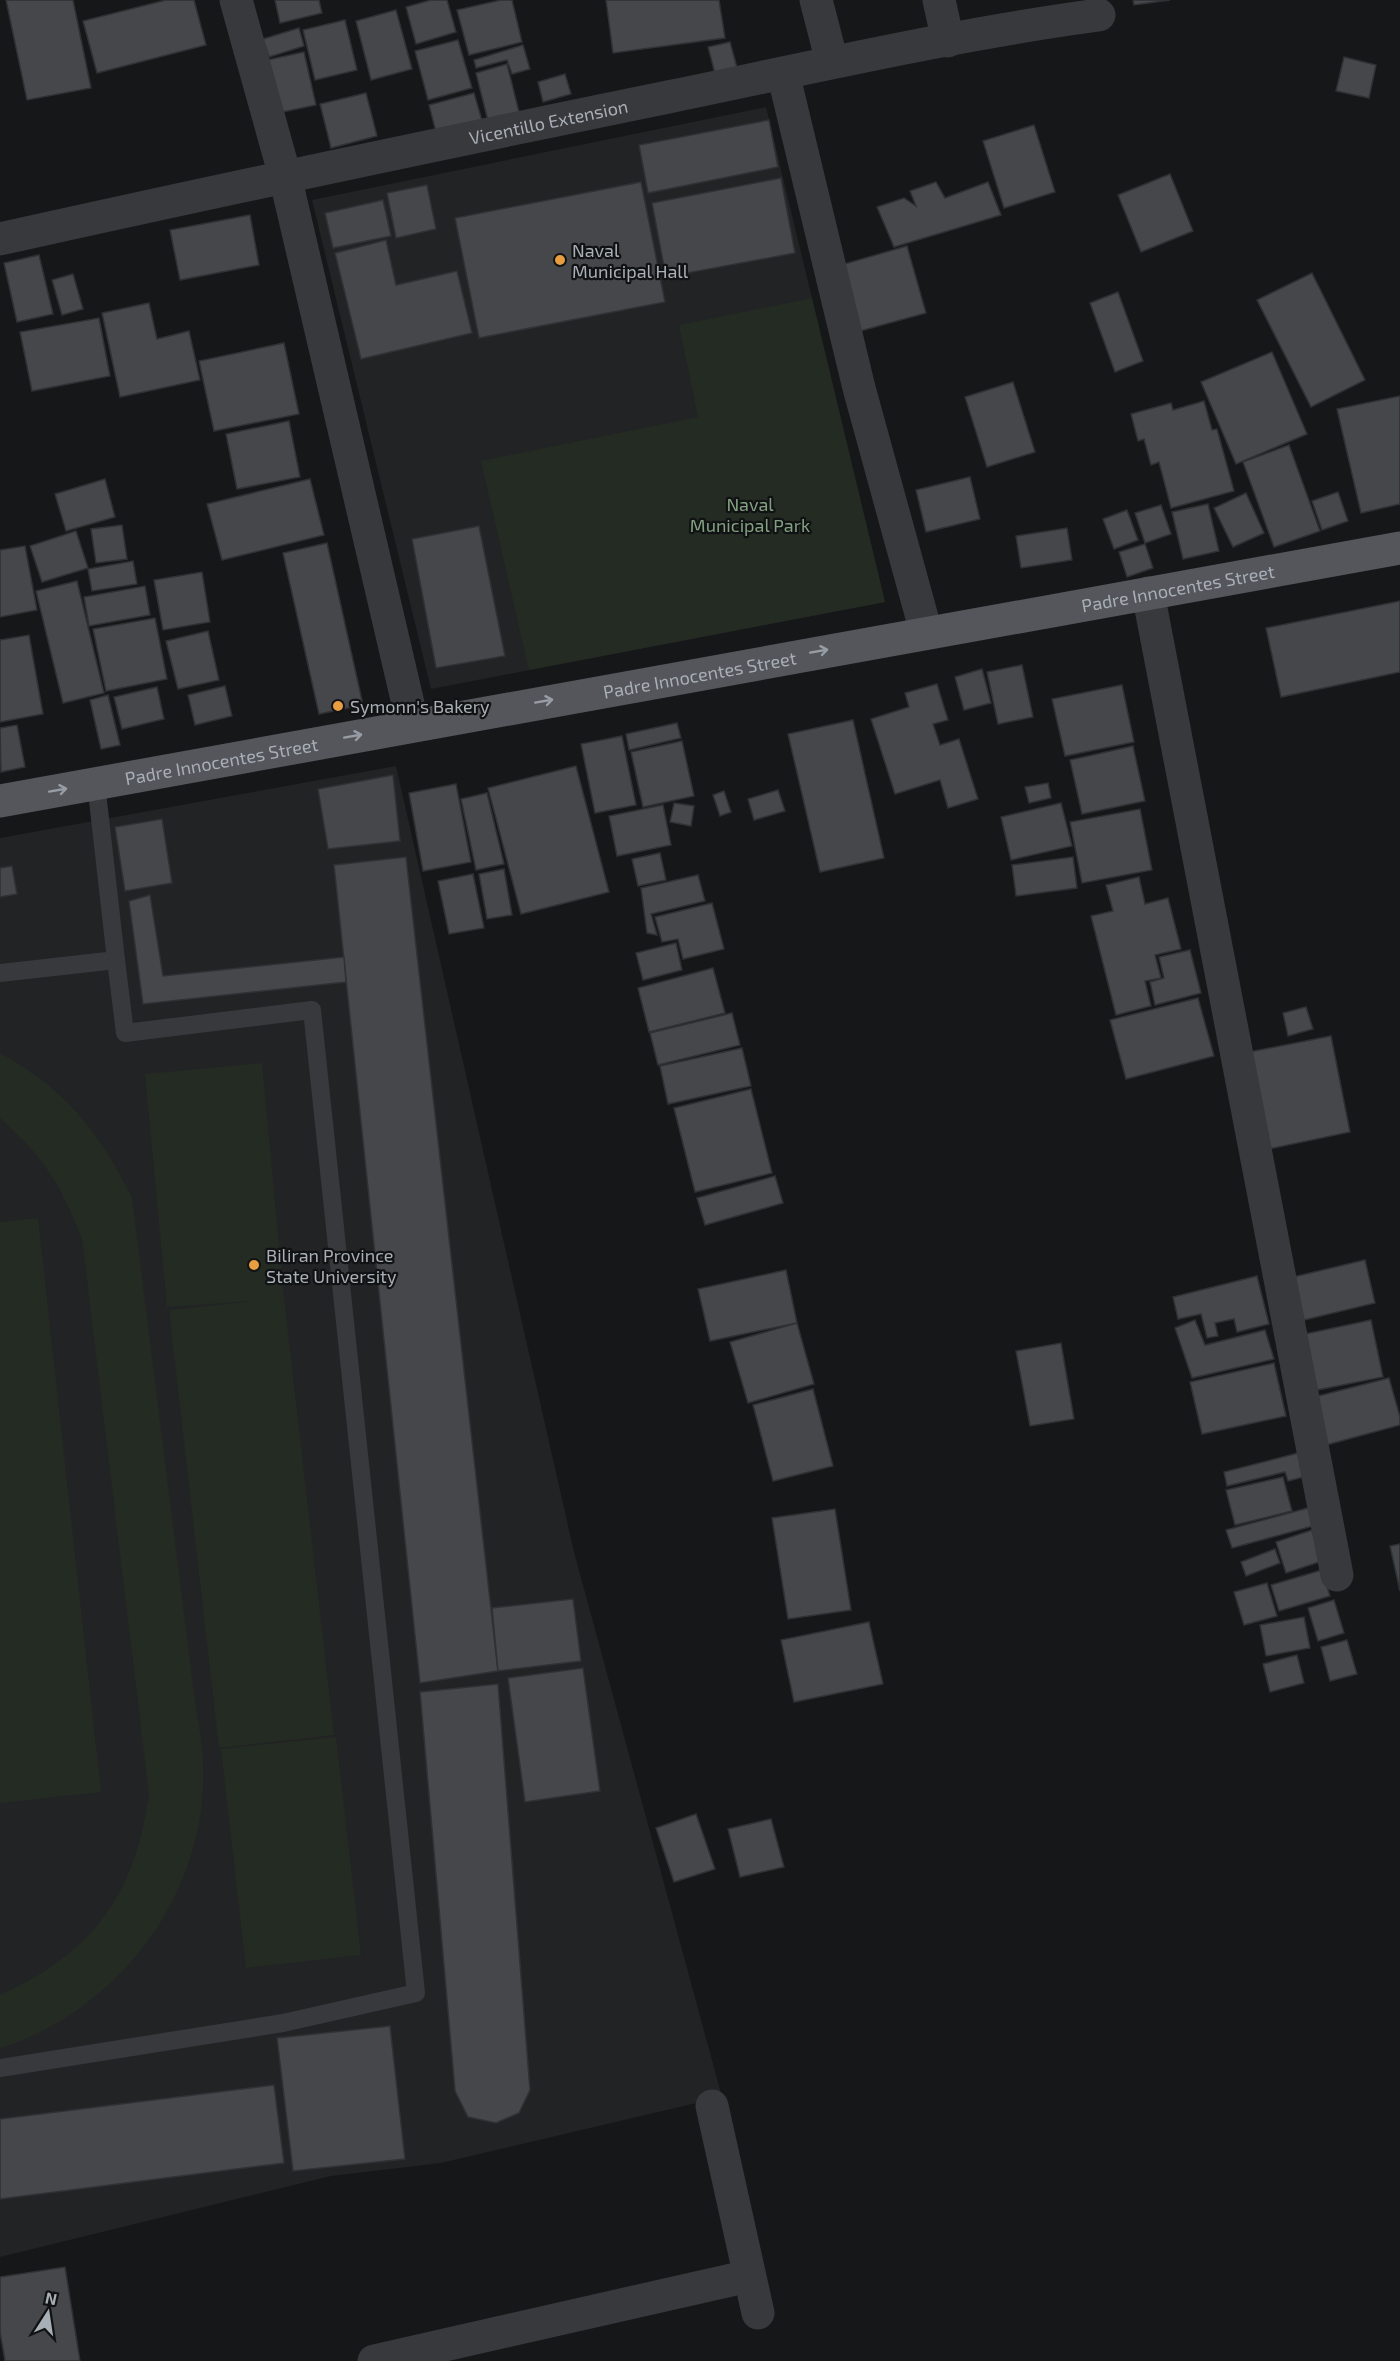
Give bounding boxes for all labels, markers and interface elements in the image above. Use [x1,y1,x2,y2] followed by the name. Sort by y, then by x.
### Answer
[467,95,630,149] street label: Vicentillo Extension
[572,239,689,282] place label: Naval Municipal Hall
[553,253,567,267] marker: Naval Municipal Hall
[690,493,810,536] park label: Naval Municipal Park
[1080,560,1276,616] street label: Padre Innocentes Street
[809,645,828,656] one-way arrow
[601,646,798,703] street label: Padre Innocentes Street
[350,695,490,717] place label: Symonn's Bakery
[534,695,554,706] one-way arrow
[331,699,345,713] marker: Symonn's Bakery
[342,730,362,741] one-way arrow
[123,733,320,789] street label: Padre Innocentes Street
[47,784,67,795] one-way arrow
[266,1244,397,1287] place label: Biliran Province State University
[247,1258,261,1272] marker: Biliran Province State University
[18,2283,78,2343] north arrow
[44,2287,59,2308] text: N

